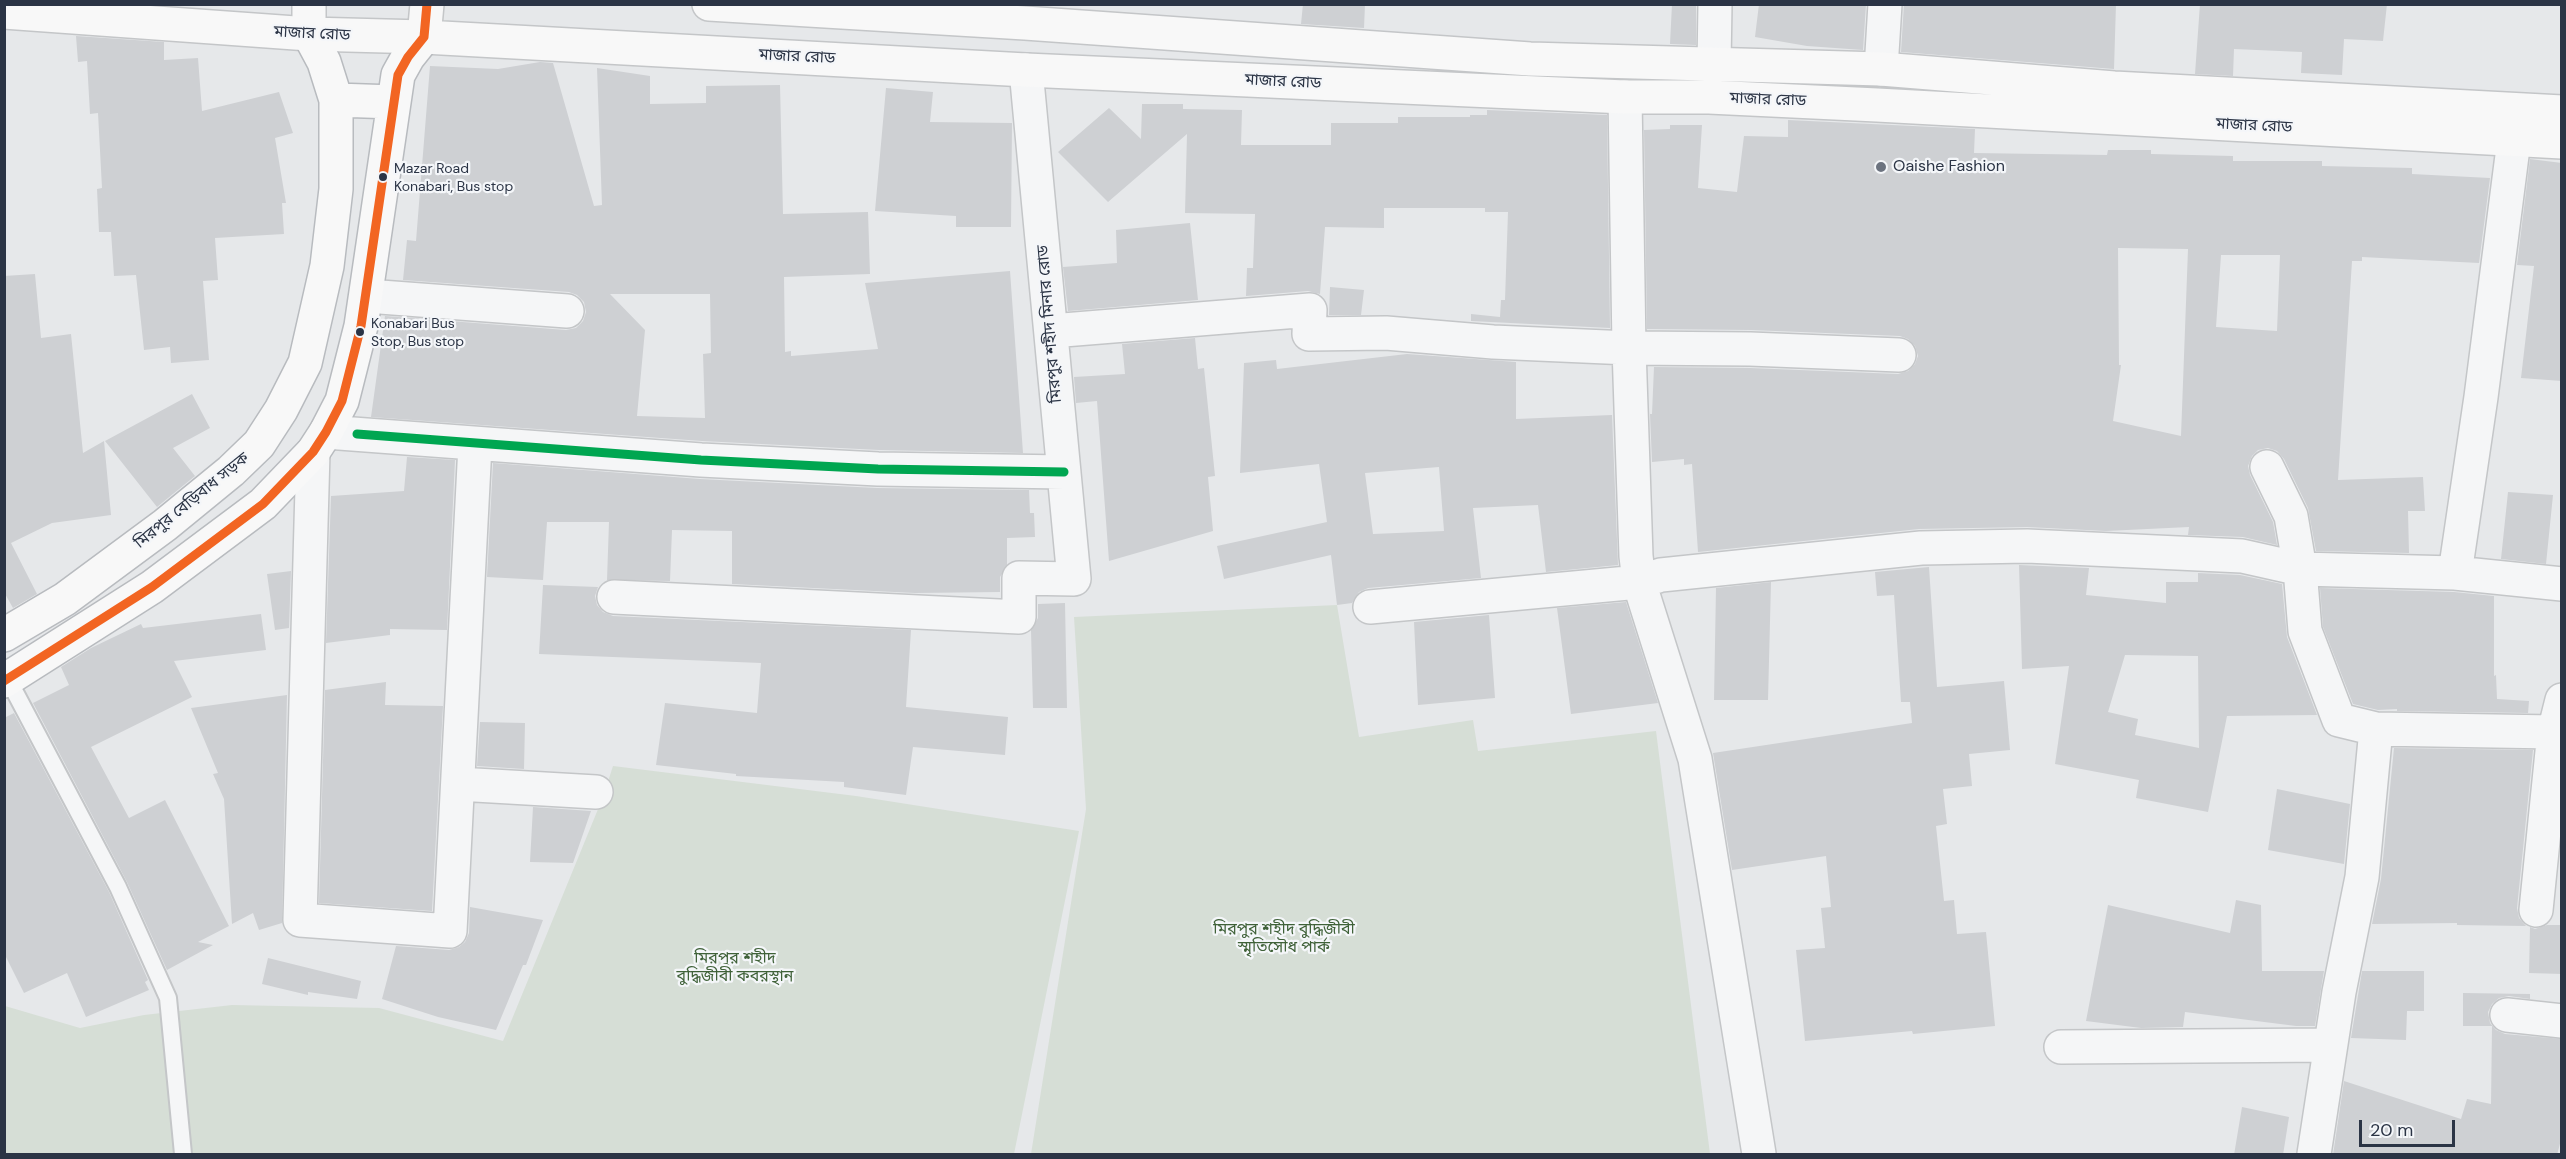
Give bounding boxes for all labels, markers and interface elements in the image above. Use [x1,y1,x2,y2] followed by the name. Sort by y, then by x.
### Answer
[273,22,351,46] street label: মাজার রোড
[758,45,836,69] street label: মাজার রোড
[1244,70,1322,94] street label: মাজার রোড
[1729,89,1807,111] street label: মাজার রোড
[2215,114,2293,138] street label: মাজার রোড
[1893,157,2005,177] place label: Oaishe Fashion
[1874,160,1888,174] marker: Oaishe Fashion
[394,161,513,194] place label: Mazar Road Konabari, Bus stop
[377,171,389,183] marker: Mazar Road Konabari, Bus stop
[1034,244,1066,404] street label: মিরপুর শহীদ মিনার রোড
[371,316,464,348] place label: Konabari Bus Stop, Bus stop
[354,326,366,338] marker: Konabari Bus Stop, Bus stop
[131,449,253,553] street label: মিরপুর বেড়িবাধ সড়ক
[1213,920,1355,958] park label: মিরপুর শহীদ বুদ্ধিজীবী স্মৃতিসৌধ পার্ক
[677,949,793,987] park label: মিরপুর শহীদ বুদ্ধিজীবী কবরস্থান
[2362,1108,2458,1146] scale bar
[2370,1118,2413,1142] text: 20 m

